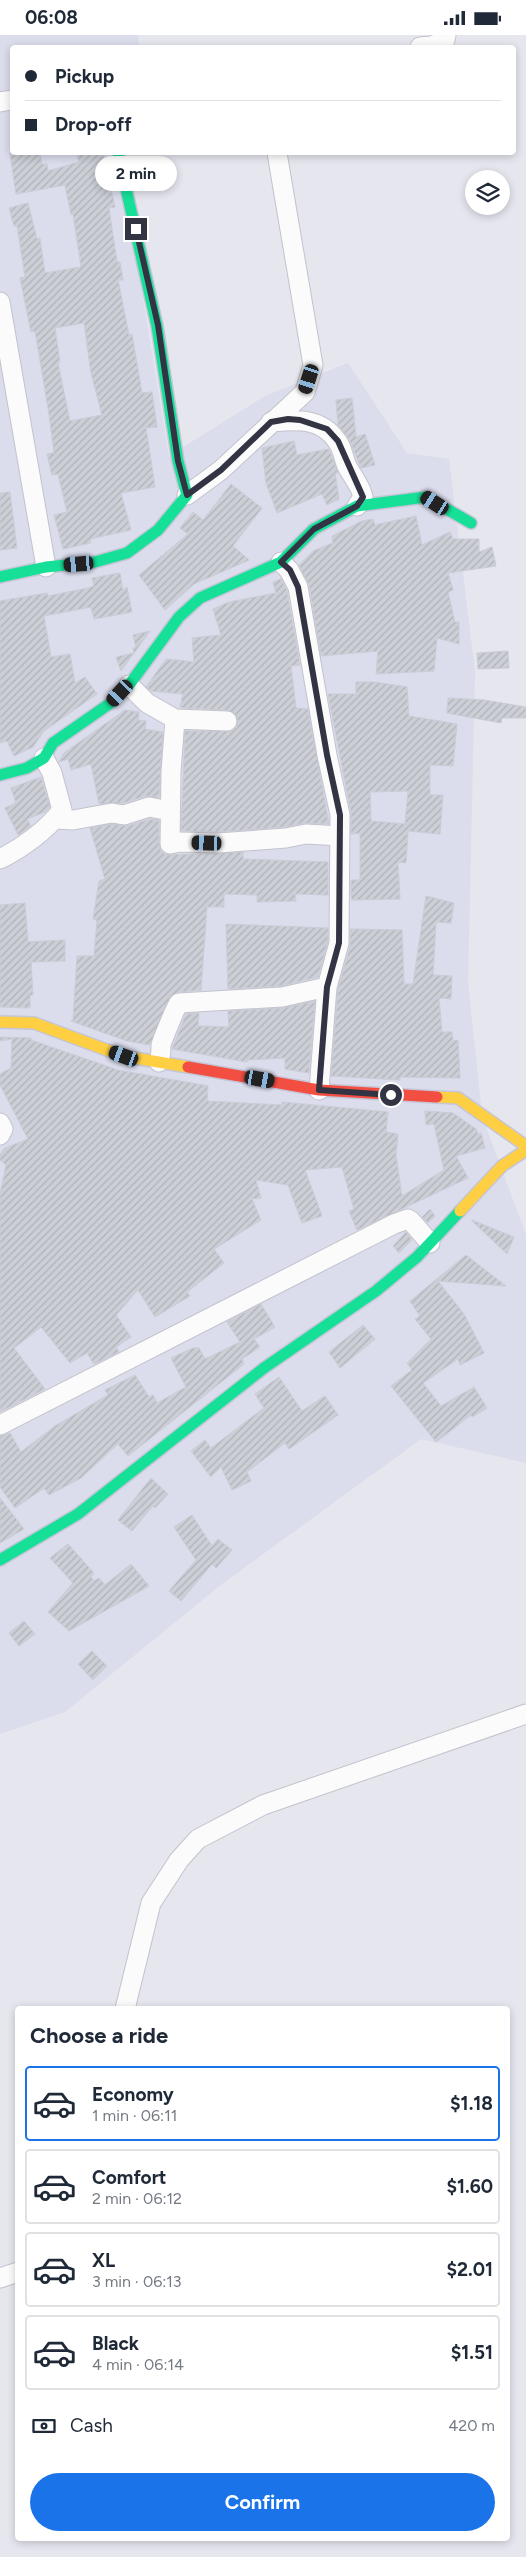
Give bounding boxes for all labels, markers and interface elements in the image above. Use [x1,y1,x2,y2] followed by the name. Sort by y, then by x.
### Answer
[25,6,78,29] text: 06:08
[55,65,114,88] text: Pickup
[55,113,132,136] text: Drop-off
[95,156,177,191] callout: 2 min
[116,164,156,183] text: 2 min
[465,170,510,215] map controls
[465,170,510,215] button: layers
[125,218,147,240] route end
[297,362,320,396] car
[418,489,451,517] car
[63,555,94,573] car
[104,677,135,709] car
[191,835,222,851] car
[107,1044,140,1068] car
[243,1069,276,1089] car
[380,1084,402,1106] route start
[30,2022,168,2049] text: Choose a ride
[32,2081,77,2126] icon: car
[92,2083,174,2106] text: Economy
[450,2092,493,2115] text: $1.18
[92,2106,177,2125] text: 1 min · 06:11
[32,2164,77,2209] icon: car
[92,2166,167,2189] text: Comfort
[446,2175,493,2198] text: $1.60
[92,2189,182,2208] text: 2 min · 06:12
[32,2247,77,2292] icon: car
[92,2249,115,2272] text: XL
[446,2258,493,2281] text: $2.01
[92,2272,182,2291] text: 3 min · 06:13
[32,2330,77,2375] icon: car
[92,2332,139,2355] text: Black
[451,2341,493,2364] text: $1.51
[92,2355,184,2374] text: 4 min · 06:14
[30,2412,58,2440] icon: cash
[70,2414,113,2437] text: Cash
[448,2416,495,2435] text: 420 m
[30,2473,495,2531] button: Confirm

